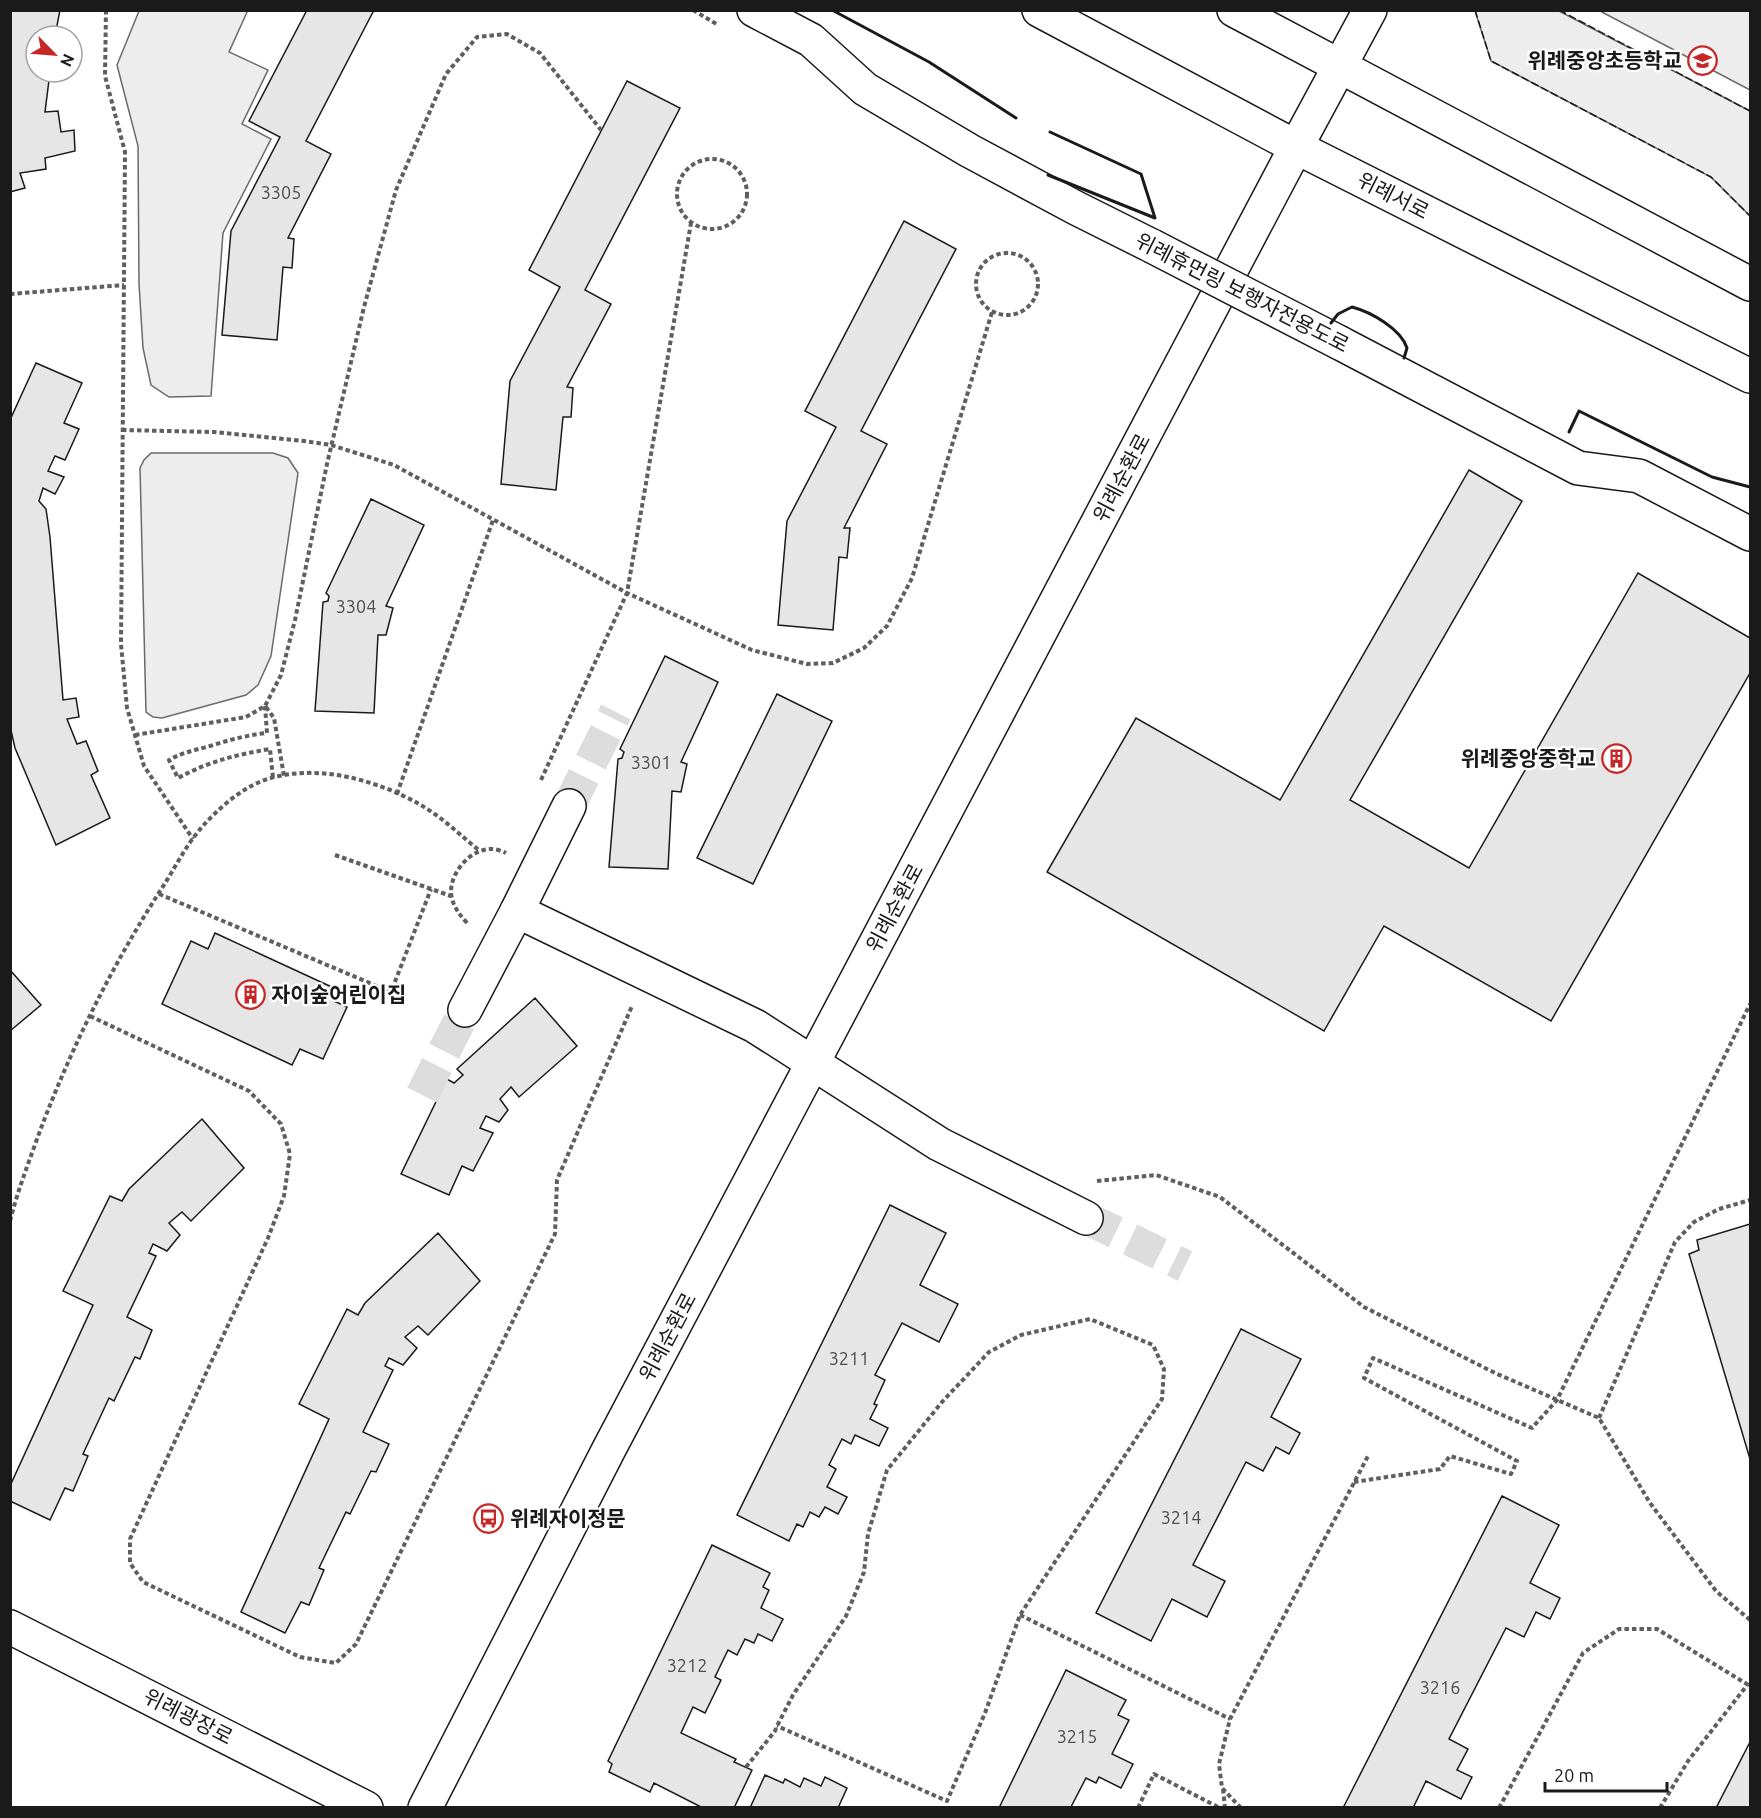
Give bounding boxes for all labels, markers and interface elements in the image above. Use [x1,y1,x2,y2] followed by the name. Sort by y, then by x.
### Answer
[24,24,84,84] north arrow
[1687,45,1719,77] school or university icon: 위례중앙초등학교
[1527,48,1682,72] place label: 위례중앙초등학교
[57,51,78,70] text: N
[1354,167,1433,223] street label: 위례서로
[261,182,301,202] house number: 3305
[1132,228,1353,357] street label: 위례휴먼링 보행자전용도로
[1088,429,1154,526] street label: 위례순환로
[336,596,376,616] house number: 3304
[1601,743,1633,775] building icon: 위례중앙중학교
[1461,746,1596,770] place label: 위례중앙중학교
[631,752,671,772] house number: 3301
[861,859,927,956] street label: 위례순환로
[234,979,266,1011] building icon: 자이숲어린이집
[271,982,406,1006] place label: 자이숲어린이집
[634,1288,700,1385] street label: 위례순환로
[829,1348,869,1368] house number: 3211
[473,1503,505,1535] bus stop icon: 위례자이정문
[510,1506,626,1530] place label: 위례자이정문
[1161,1507,1201,1527] house number: 3214
[667,1655,707,1675] house number: 3212
[1420,1677,1460,1697] house number: 3216
[140,1683,237,1749] street label: 위례광장로
[1057,1726,1097,1746] house number: 3215
[1545,1755,1666,1793] scale bar
[1554,1765,1594,1785] text: 20 m

